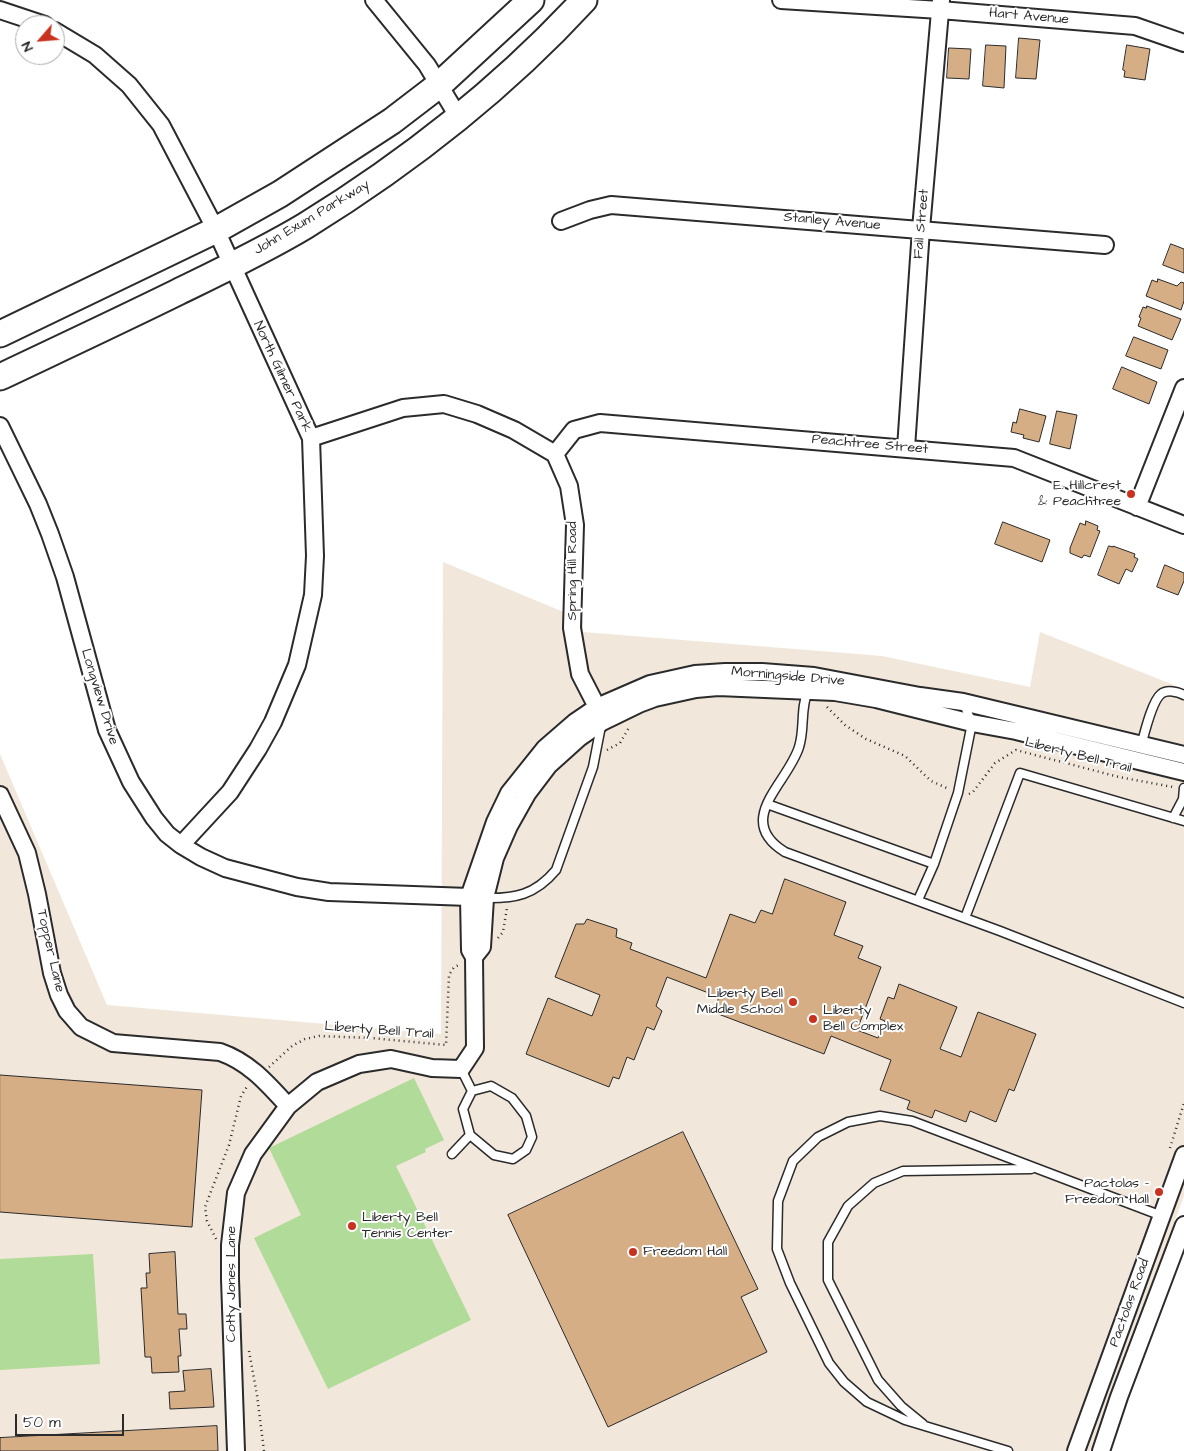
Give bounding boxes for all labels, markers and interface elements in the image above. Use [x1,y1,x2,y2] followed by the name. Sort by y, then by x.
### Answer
[988,5,1070,29] street label: Hart Avenue
[15,15,65,65] north arrow
[17,38,38,55] text: N
[251,177,373,259] street label: John Exum Parkway
[911,188,933,260] street label: Fall Street
[783,209,881,235] street label: Stanley Avenue
[249,319,315,435] street label: North Gilmer Park
[811,432,929,458] street label: Peachtree Street
[1038,478,1121,511] place label: E. Hillcrest & Peachtree
[1125,488,1137,500] marker: E. Hillcrest & Peachtree
[565,521,581,621] street label: Spring Hill Road
[76,647,122,747] street label: Longview Drive
[731,664,845,690] street label: Morningside Drive
[1023,735,1133,777] street label: Liberty Bell Trail
[32,908,68,994] street label: Topper Lane
[697,986,783,1019] place label: Liberty Bell Middle School
[787,996,799,1008] marker: Liberty Bell Middle School
[823,1003,903,1036] place label: Liberty Bell Complex
[807,1013,819,1025] marker: Liberty Bell Complex
[324,1019,434,1043] street label: Liberty Bell Trail
[1065,1176,1149,1208] place label: Pactolas - Freedom Hall
[1153,1186,1165,1198] marker: Pactolas - Freedom Hall
[362,1210,452,1242] place label: Liberty Bell Tennis Center
[346,1220,358,1232] marker: Liberty Bell Tennis Center
[224,1226,240,1342] street label: Cotty Jones Lane
[643,1244,727,1260] place label: Freedom Hall
[627,1246,639,1258] marker: Freedom Hall
[1106,1257,1154,1349] street label: Pactolas Road
[18,1404,126,1436] scale bar
[23,1412,61,1433] text: 50 m

